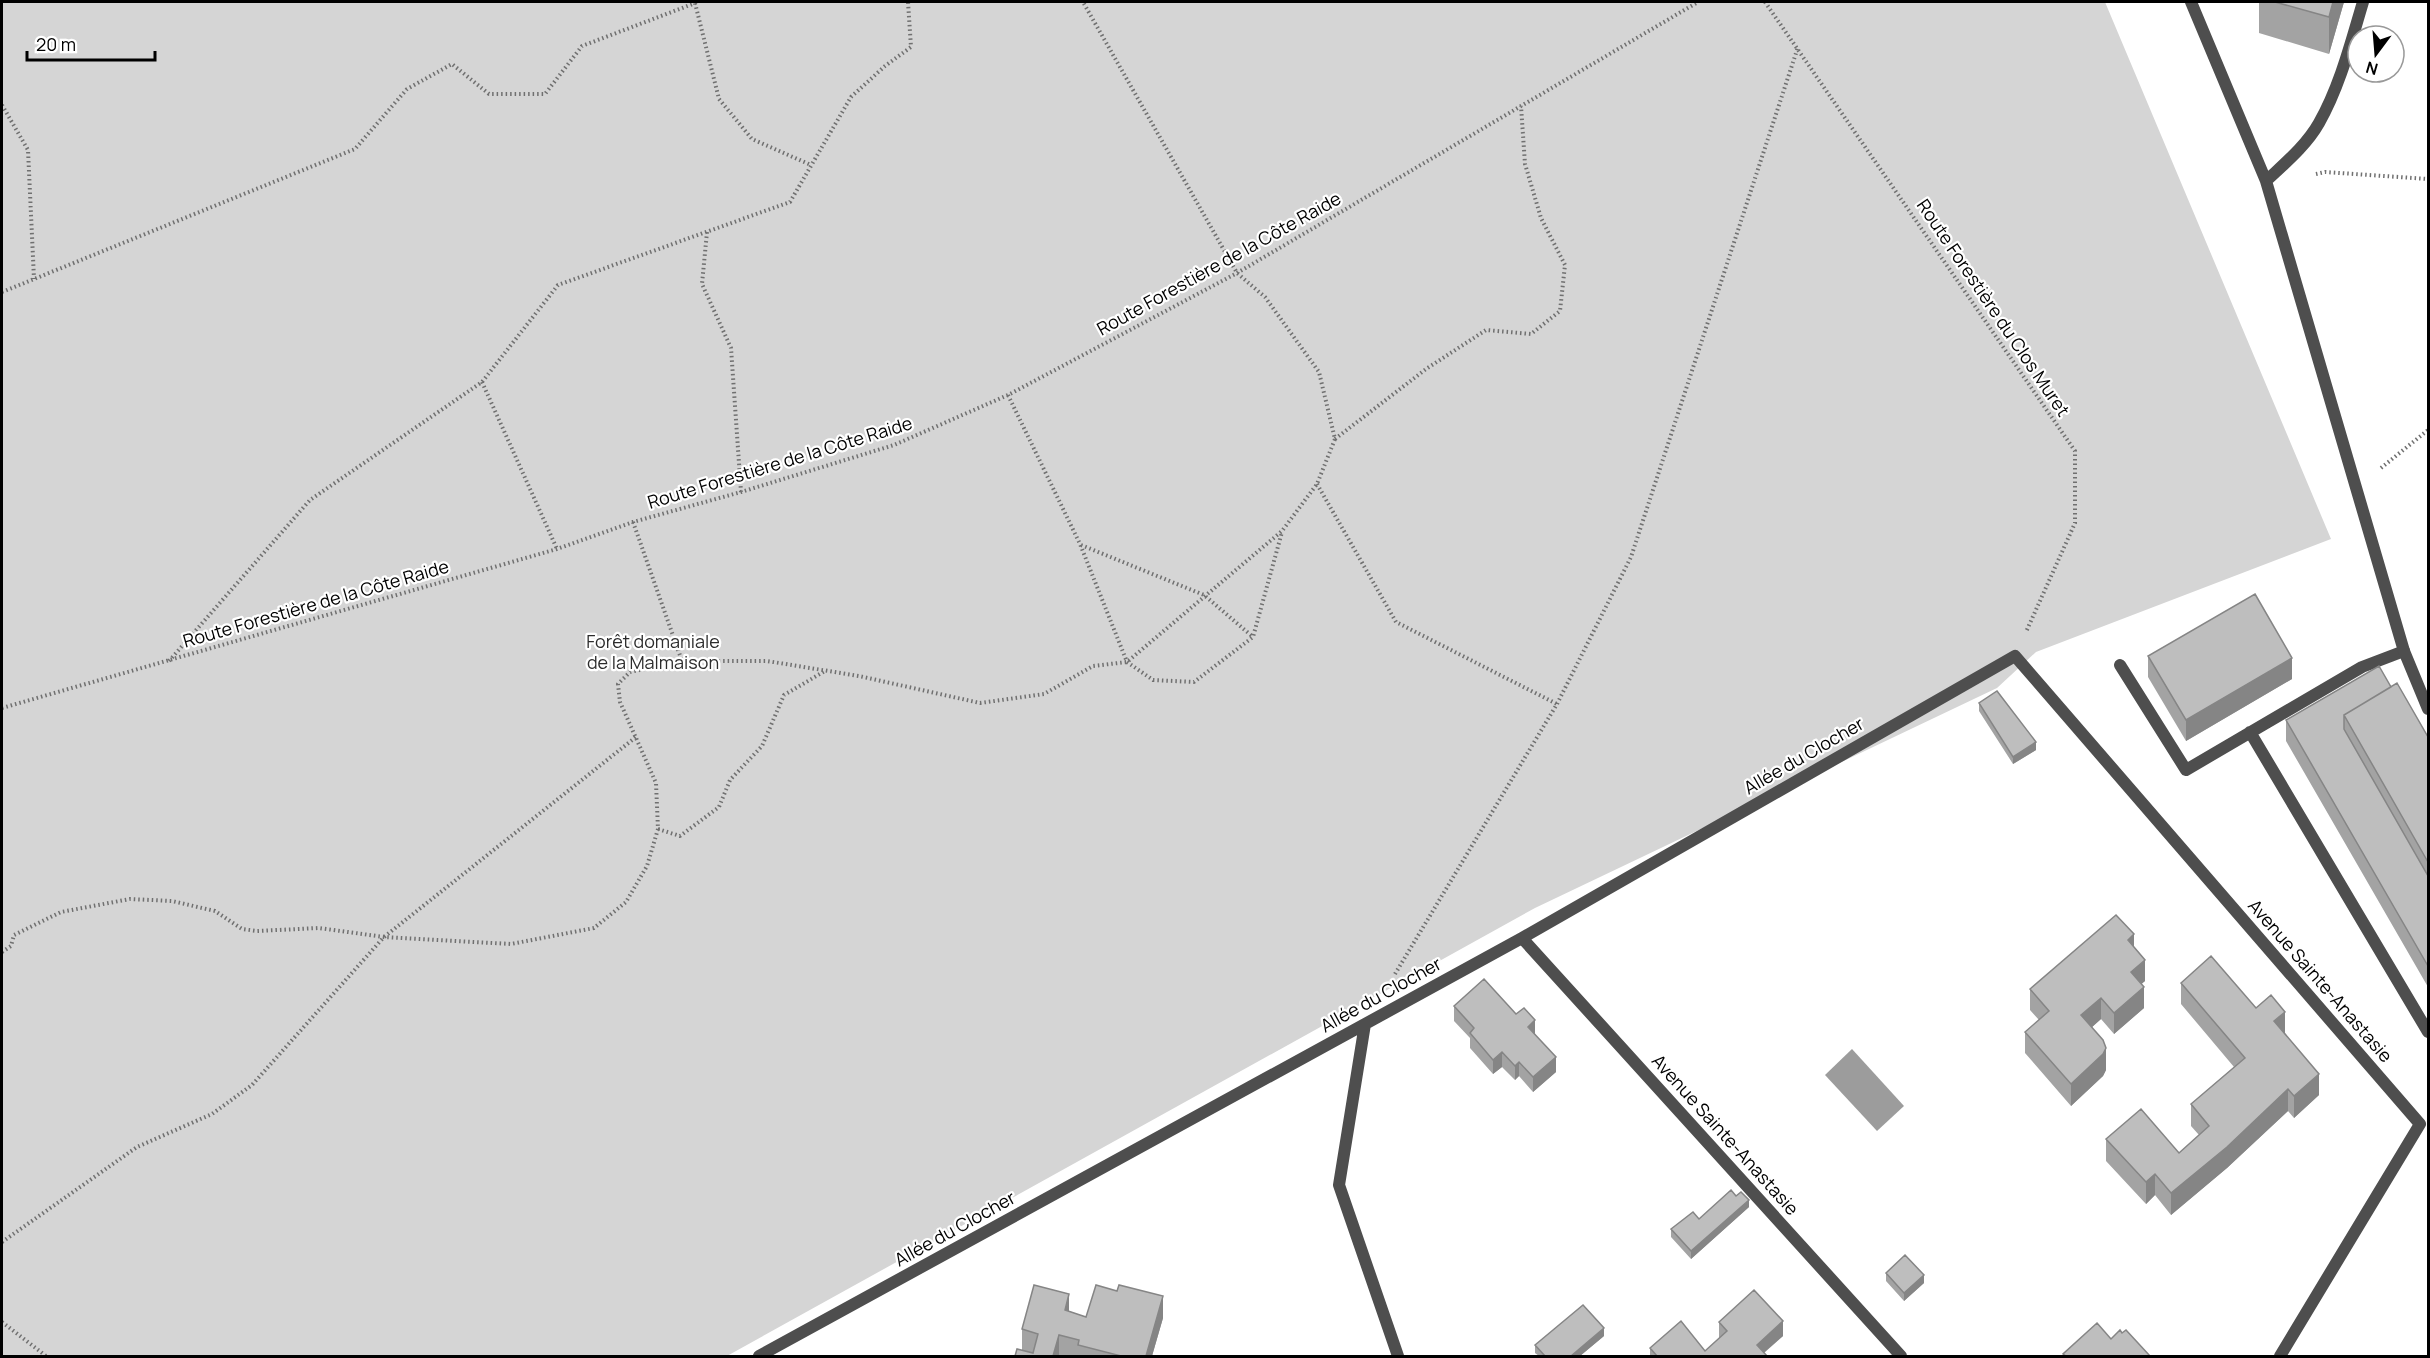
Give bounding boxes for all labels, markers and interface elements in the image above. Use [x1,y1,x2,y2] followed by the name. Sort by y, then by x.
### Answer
[27,24,154,62] scale bar
[2346,24,2406,84] north arrow
[36,32,76,56] text: 20 m
[2363,56,2380,81] text: N
[1092,186,1345,340] street label: Route Forestière de la Côte Raide
[1912,194,2076,421] street label: Route Forestière du Clos Muret
[644,410,915,514] street label: Route Forestière de la Côte Raide
[180,554,451,653] street label: Route Forestière de la Côte Raide
[586,629,720,674] park label: Forêt domaniale de la Malmaison
[1739,711,1868,799] street label: Allée du Clocher
[2243,894,2398,1067] street label: Avenue Sainte-Anastasie
[1316,951,1446,1037] street label: Allée du Clocher
[1647,1049,1804,1220] street label: Avenue Sainte-Anastasie
[890,1185,1020,1271] street label: Allée du Clocher

